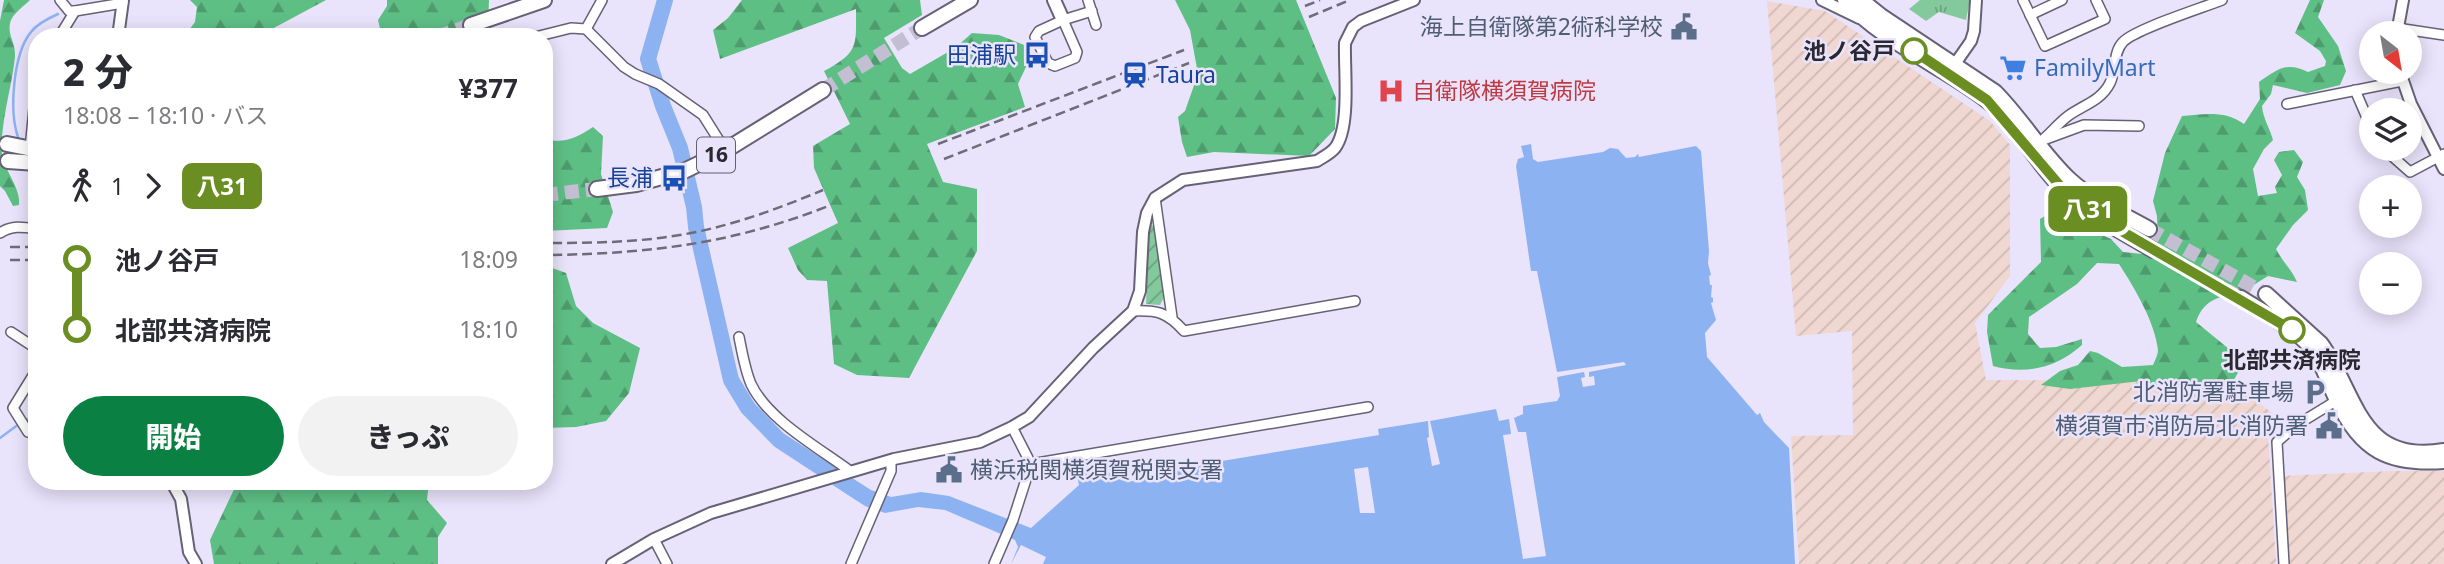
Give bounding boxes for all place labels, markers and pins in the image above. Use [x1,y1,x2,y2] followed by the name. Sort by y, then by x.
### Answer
[1420,10,1663,42] place label: 海上自衛隊第2術科学校
[1669,12,1699,42] public building icon: 海上自衛隊第2術科学校
[1803,34,1895,66] place label: 池ノ谷戸
[947,38,1016,70] place label: 田浦駅
[1901,38,1927,64] marker: 池ノ谷戸
[1022,40,1052,70] bus stop icon: 田浦駅
[2034,51,2156,83] place label: FamilyMart
[1998,53,2028,83] supermarket icon: FamilyMart
[1156,58,1216,90] place label: Taura
[1120,60,1150,90] station icon: Taura
[1412,74,1596,106] place label: 自衛隊横須賀病院
[1376,76,1406,106] hospital icon: 自衛隊横須賀病院
[607,161,653,193] place label: 長浦
[659,163,689,193] bus stop icon: 長浦
[2279,317,2305,343] marker: 北部共済病院
[2223,343,2361,375] place label: 北部共済病院
[2133,375,2294,407] place label: 北消防署駐車場
[2300,377,2330,407] parking icon: 北消防署駐車場
[2055,409,2308,441] place label: 横須賀市消防局北消防署
[2314,411,2344,441] public building icon: 横須賀市消防局北消防署
[970,453,1223,485] place label: 横浜税関横須賀税関支署
[934,455,964,485] public building icon: 横浜税関横須賀税関支署

